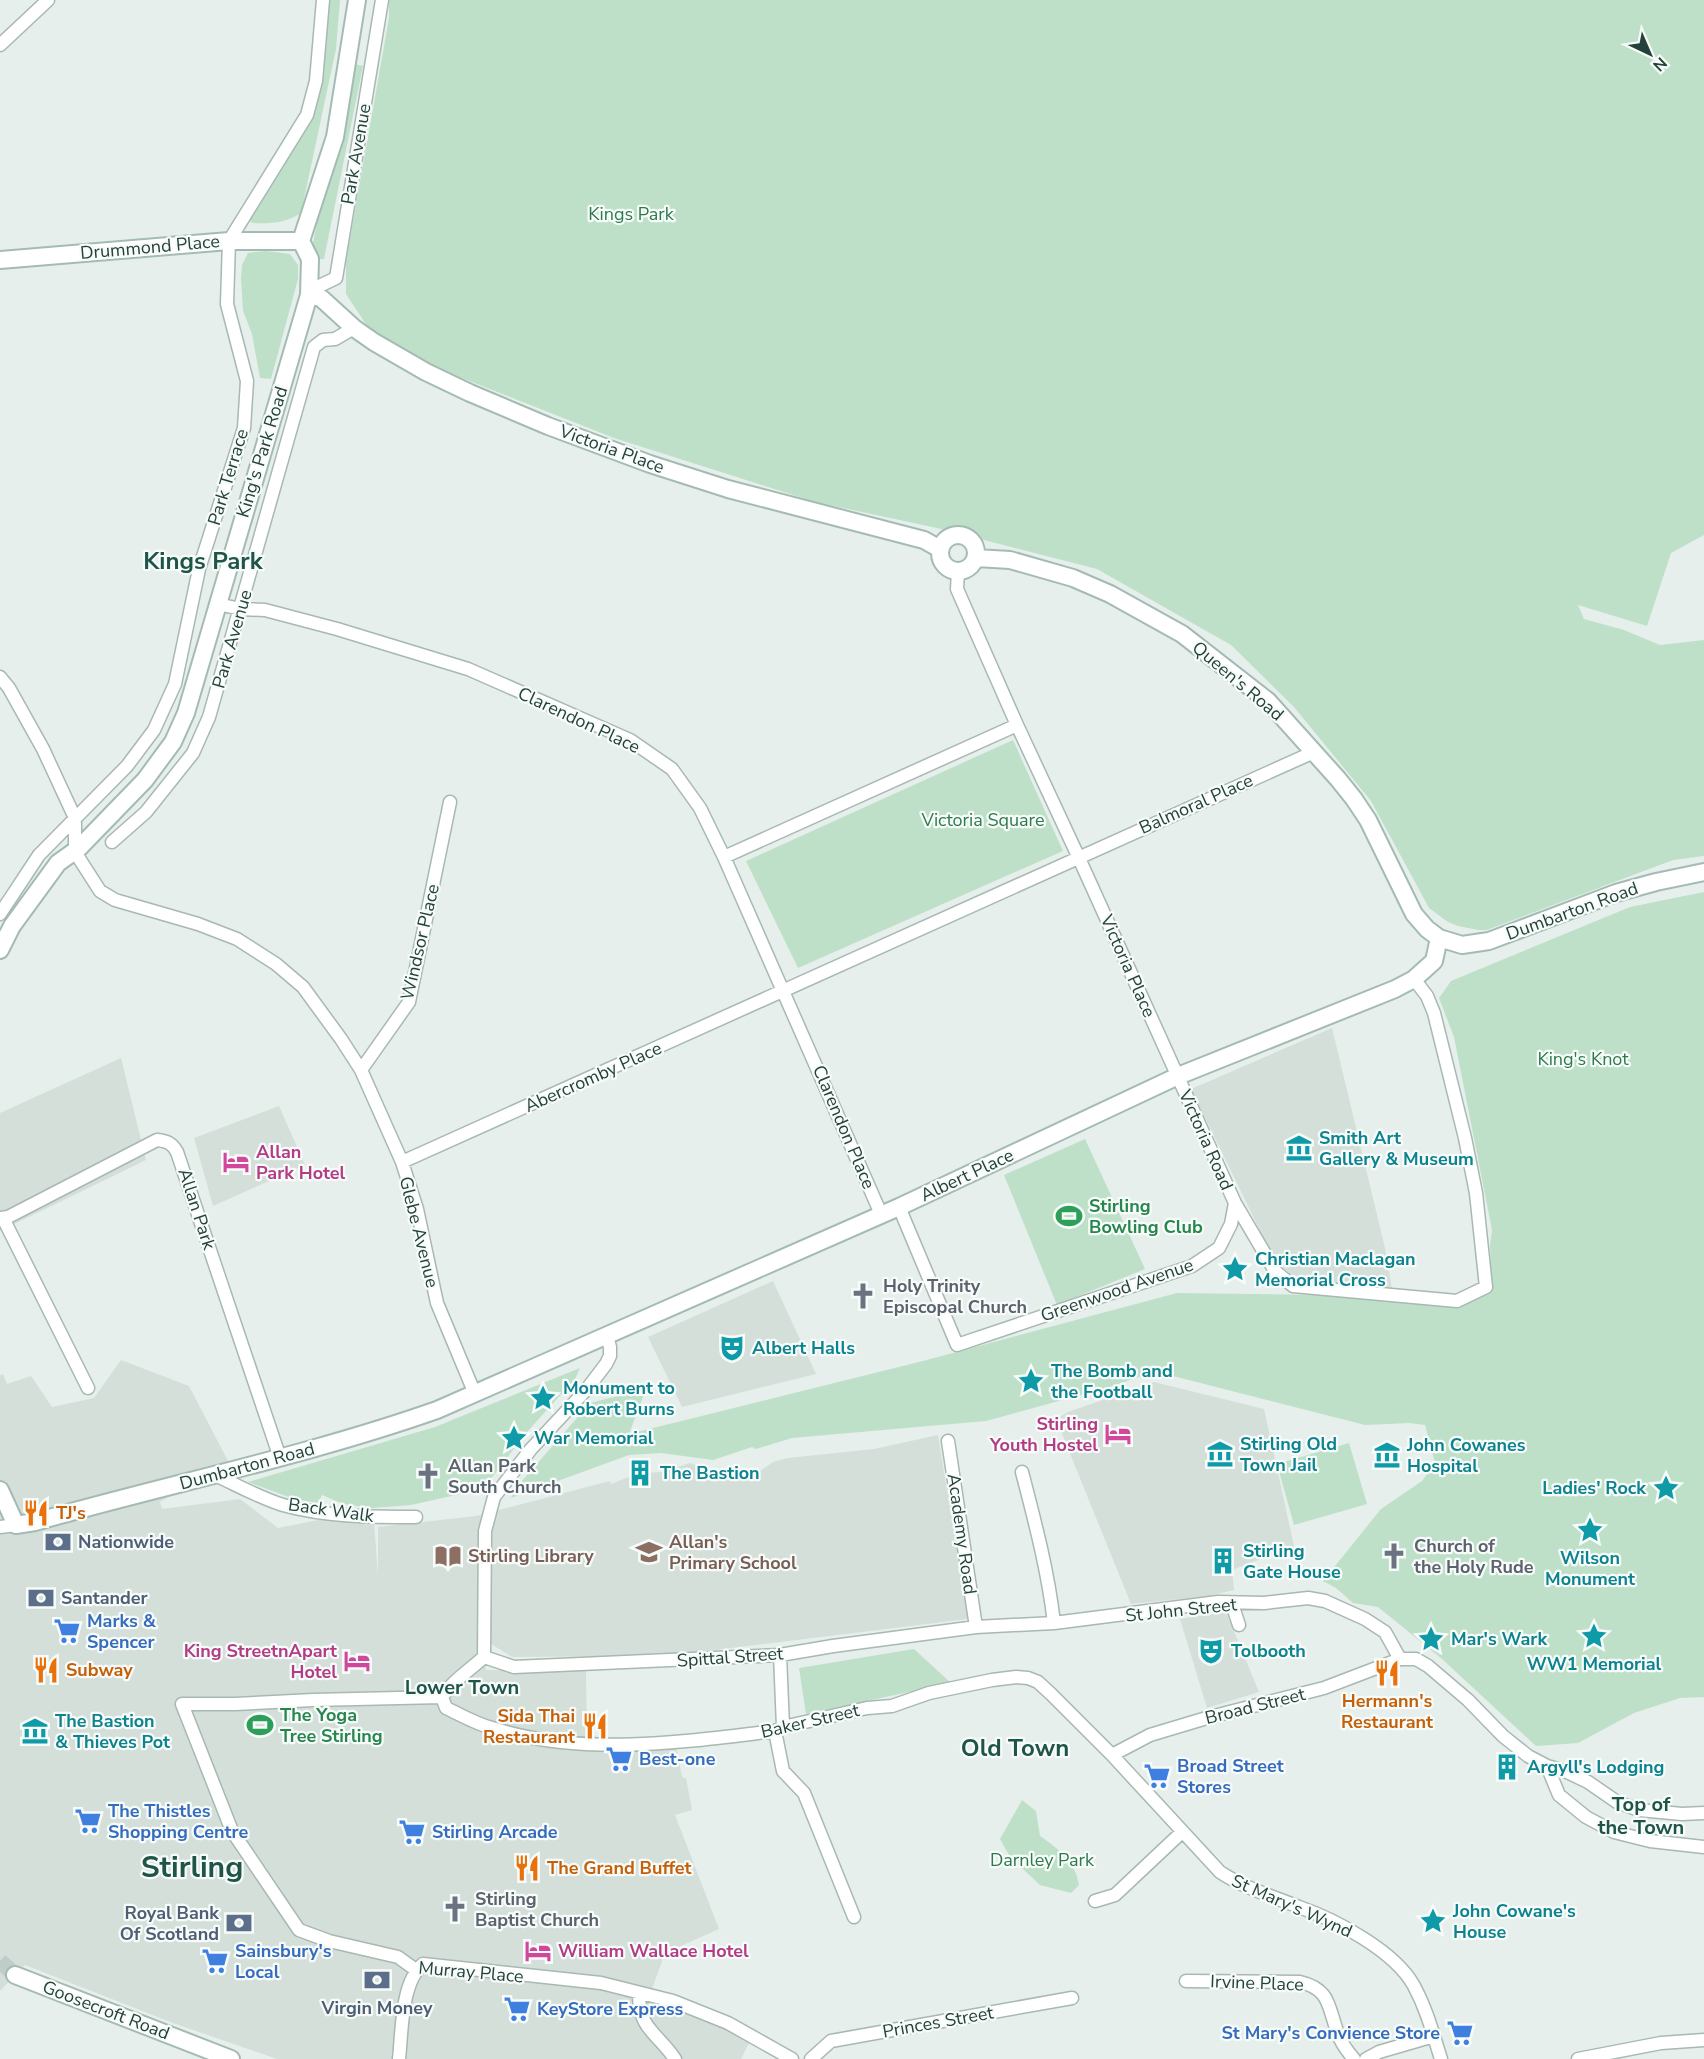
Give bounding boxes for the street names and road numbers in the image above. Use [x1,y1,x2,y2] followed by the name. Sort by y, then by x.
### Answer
[335,102,377,206] street label: Park Avenue
[79,229,221,265] street label: Drummond Place
[231,384,293,520] street label: King's Park Road
[555,419,668,479] street label: Victoria Place
[202,426,254,528] street label: Park Terrace
[206,587,258,691] street label: Park Avenue
[1187,636,1289,726] street label: Queen's Road
[514,681,644,759] street label: Clarendon Place
[1135,768,1257,840] street label: Balmoral Place
[1503,876,1641,946] street label: Dumbarton Road
[395,882,445,1002] street label: Windsor Place
[1094,910,1161,1021] street label: Victoria Place
[521,1036,665,1118] street label: Abercromby Place
[807,1061,881,1193] street label: Clarendon Place
[1173,1085,1239,1194] street label: Victoria Road
[916,1143,1018,1207] street label: Albert Place
[173,1165,222,1254] street label: Allan Park
[394,1174,444,1290] street label: Glebe Avenue
[1037,1253,1197,1327] street label: Greenwood Avenue
[177,1436,317,1496] street label: Dumbarton Road
[942,1472,982,1596] street label: Academy Road
[287,1492,376,1528] street label: Back Walk
[1124,1592,1239,1628] street label: St John Street
[676,1641,785,1673] street label: Spittal Street
[1202,1682,1308,1730] street label: Broad Street
[758,1698,862,1744] street label: Baker Street
[1228,1869,1356,1943] street label: St Mary's Wynd
[417,1955,525,1989] street label: Murray Place
[1210,1969,1304,1997] street label: Irvine Place
[39,1975,173,2045] street label: Goosecroft Road
[881,2000,996,2044] street label: Princes Street

